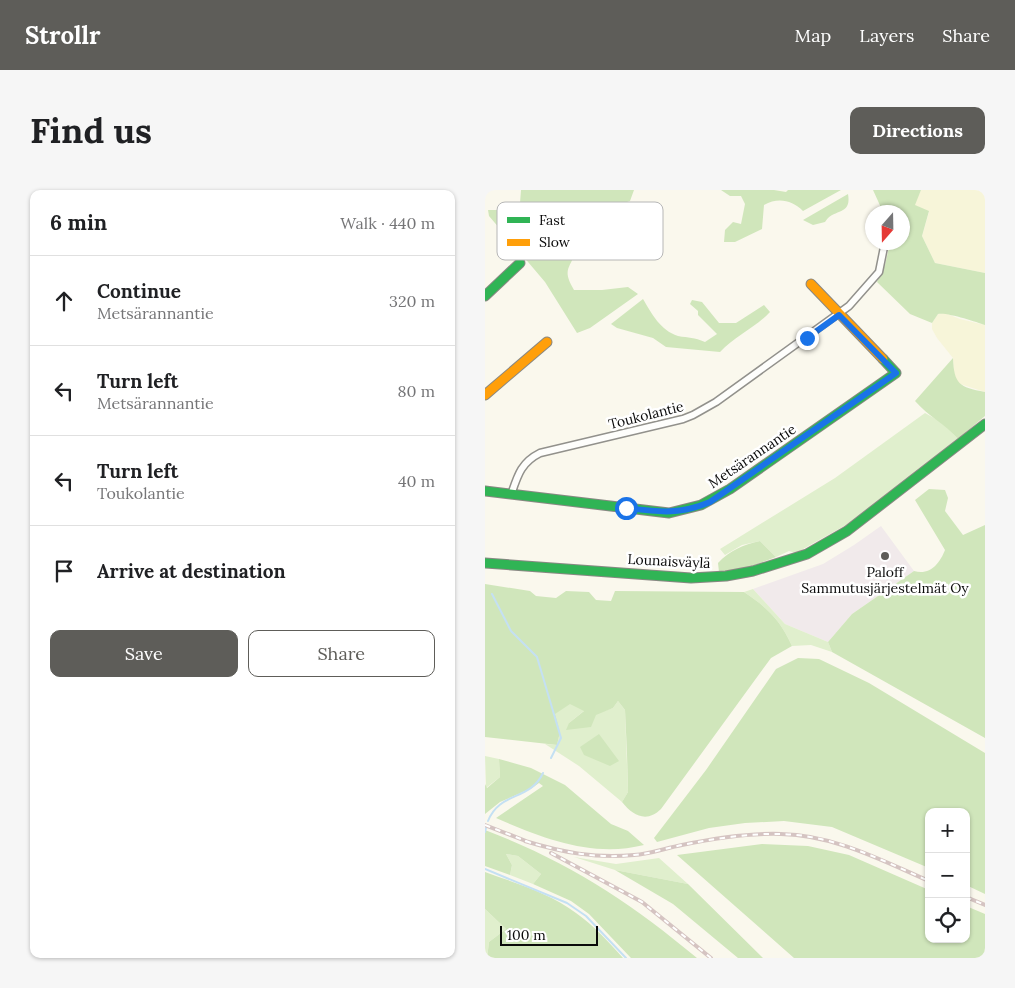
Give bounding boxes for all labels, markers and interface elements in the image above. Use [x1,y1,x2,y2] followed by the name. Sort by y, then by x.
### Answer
[25,20,100,51] text: Strollr
[795,24,831,47] text: Map
[859,24,914,47] text: Layers
[942,24,990,47] text: Share
[850,107,985,154] button: Directions
[30,108,152,153] text: Find us
[497,202,663,260] legend
[865,205,910,250] north arrow
[50,209,107,236] text: 6 min
[539,211,566,229] text: Fast
[340,213,435,233] text: Walk · 440 m
[539,233,571,251] text: Slow
[97,279,181,303] text: Continue
[50,287,78,315] icon: ahead
[389,291,435,311] text: 320 m
[97,303,214,323] text: Metsärannantie
[796,327,819,350] route end
[97,369,178,393] text: Turn left
[50,377,78,405] icon: left
[398,381,435,401] text: 80 m
[97,393,214,413] text: Metsärannantie
[607,397,686,433] street label: Toukolantie
[705,420,800,492] street label: Metsärannantie
[97,459,178,483] text: Turn left
[50,467,78,495] icon: left
[398,471,435,491] text: 40 m
[97,483,185,503] text: Toukolantie
[615,497,638,520] route start
[627,550,711,572] street label: Lounaisväylä
[879,550,891,562] marker: Paloff Sammutusjärjestelmät Oy
[50,557,78,585] icon: arrive
[97,559,286,583] text: Arrive at destination
[801,563,969,597] place label: Paloff Sammutusjärjestelmät Oy
[50,630,238,677] button: Save
[248,630,435,677] button: Share
[925,808,970,943] map controls
[925,808,970,853] button: +
[925,853,970,898] button: −
[925,898,970,943] button: locate
[500,923,597,946] scale bar
[507,926,546,944] text: 100 m

